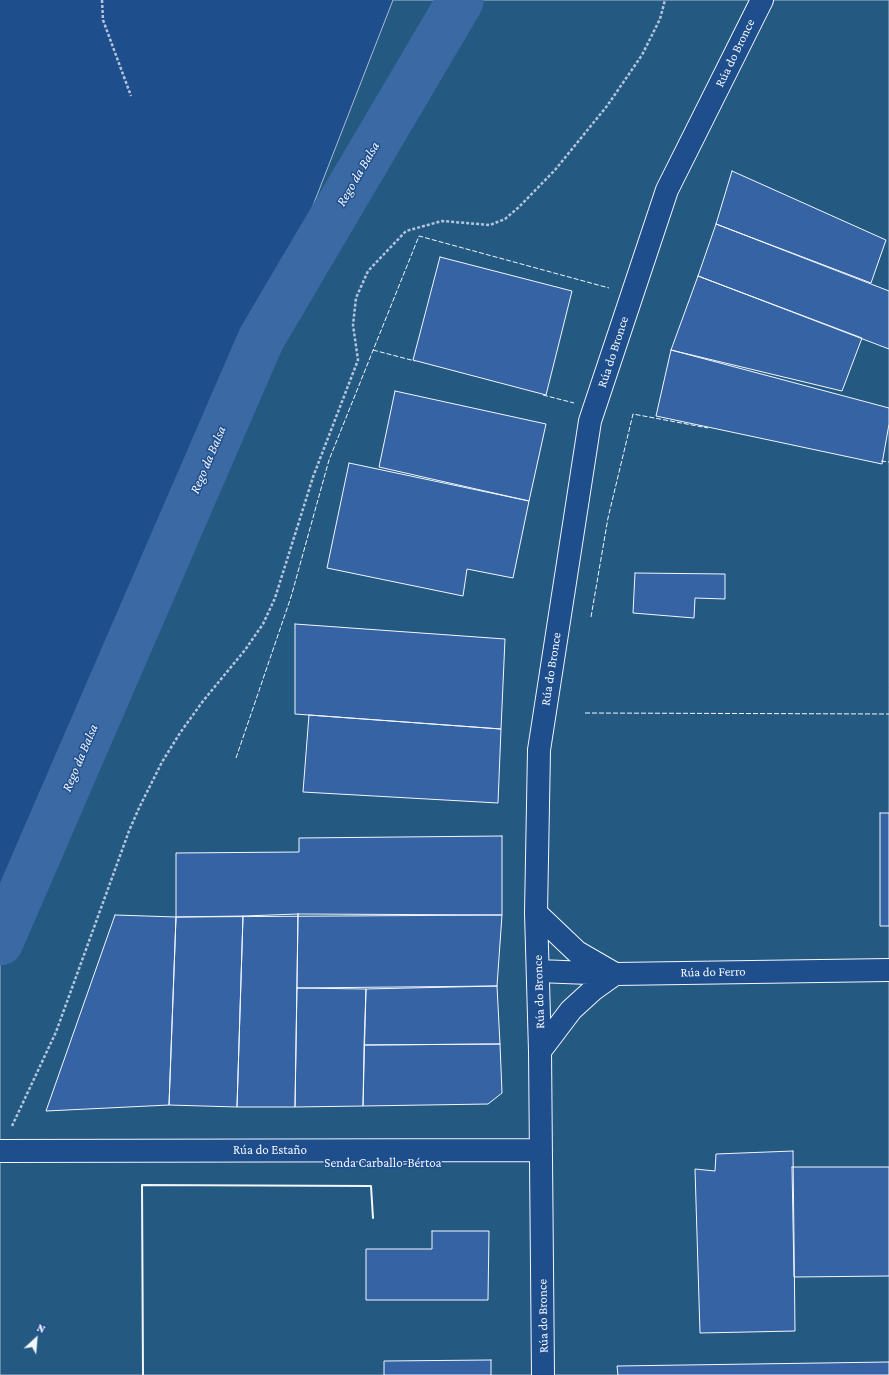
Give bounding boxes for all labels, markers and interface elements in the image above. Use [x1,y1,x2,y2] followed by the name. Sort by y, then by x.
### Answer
[712,16,758,90] street label: Rúa do Bronce
[333,139,383,209] water label: Rego da Balsa
[594,314,632,390] street label: Rúa do Bronce
[186,424,230,496] water label: Rego da Balsa
[538,631,564,707] street label: Rúa do Bronce
[58,722,102,794] water label: Rego da Balsa
[530,955,548,1029] street label: Rúa do Bronce
[680,964,746,980] street label: Rúa do Ferro
[233,1142,307,1158] street label: Rúa do Estaño
[324,1155,442,1171] street label: Senda Carballo-Bértoa
[535,1279,551,1353] street label: Rúa do Bronce
[16,1319,56,1359] north arrow
[35,1321,47,1335] text: N

